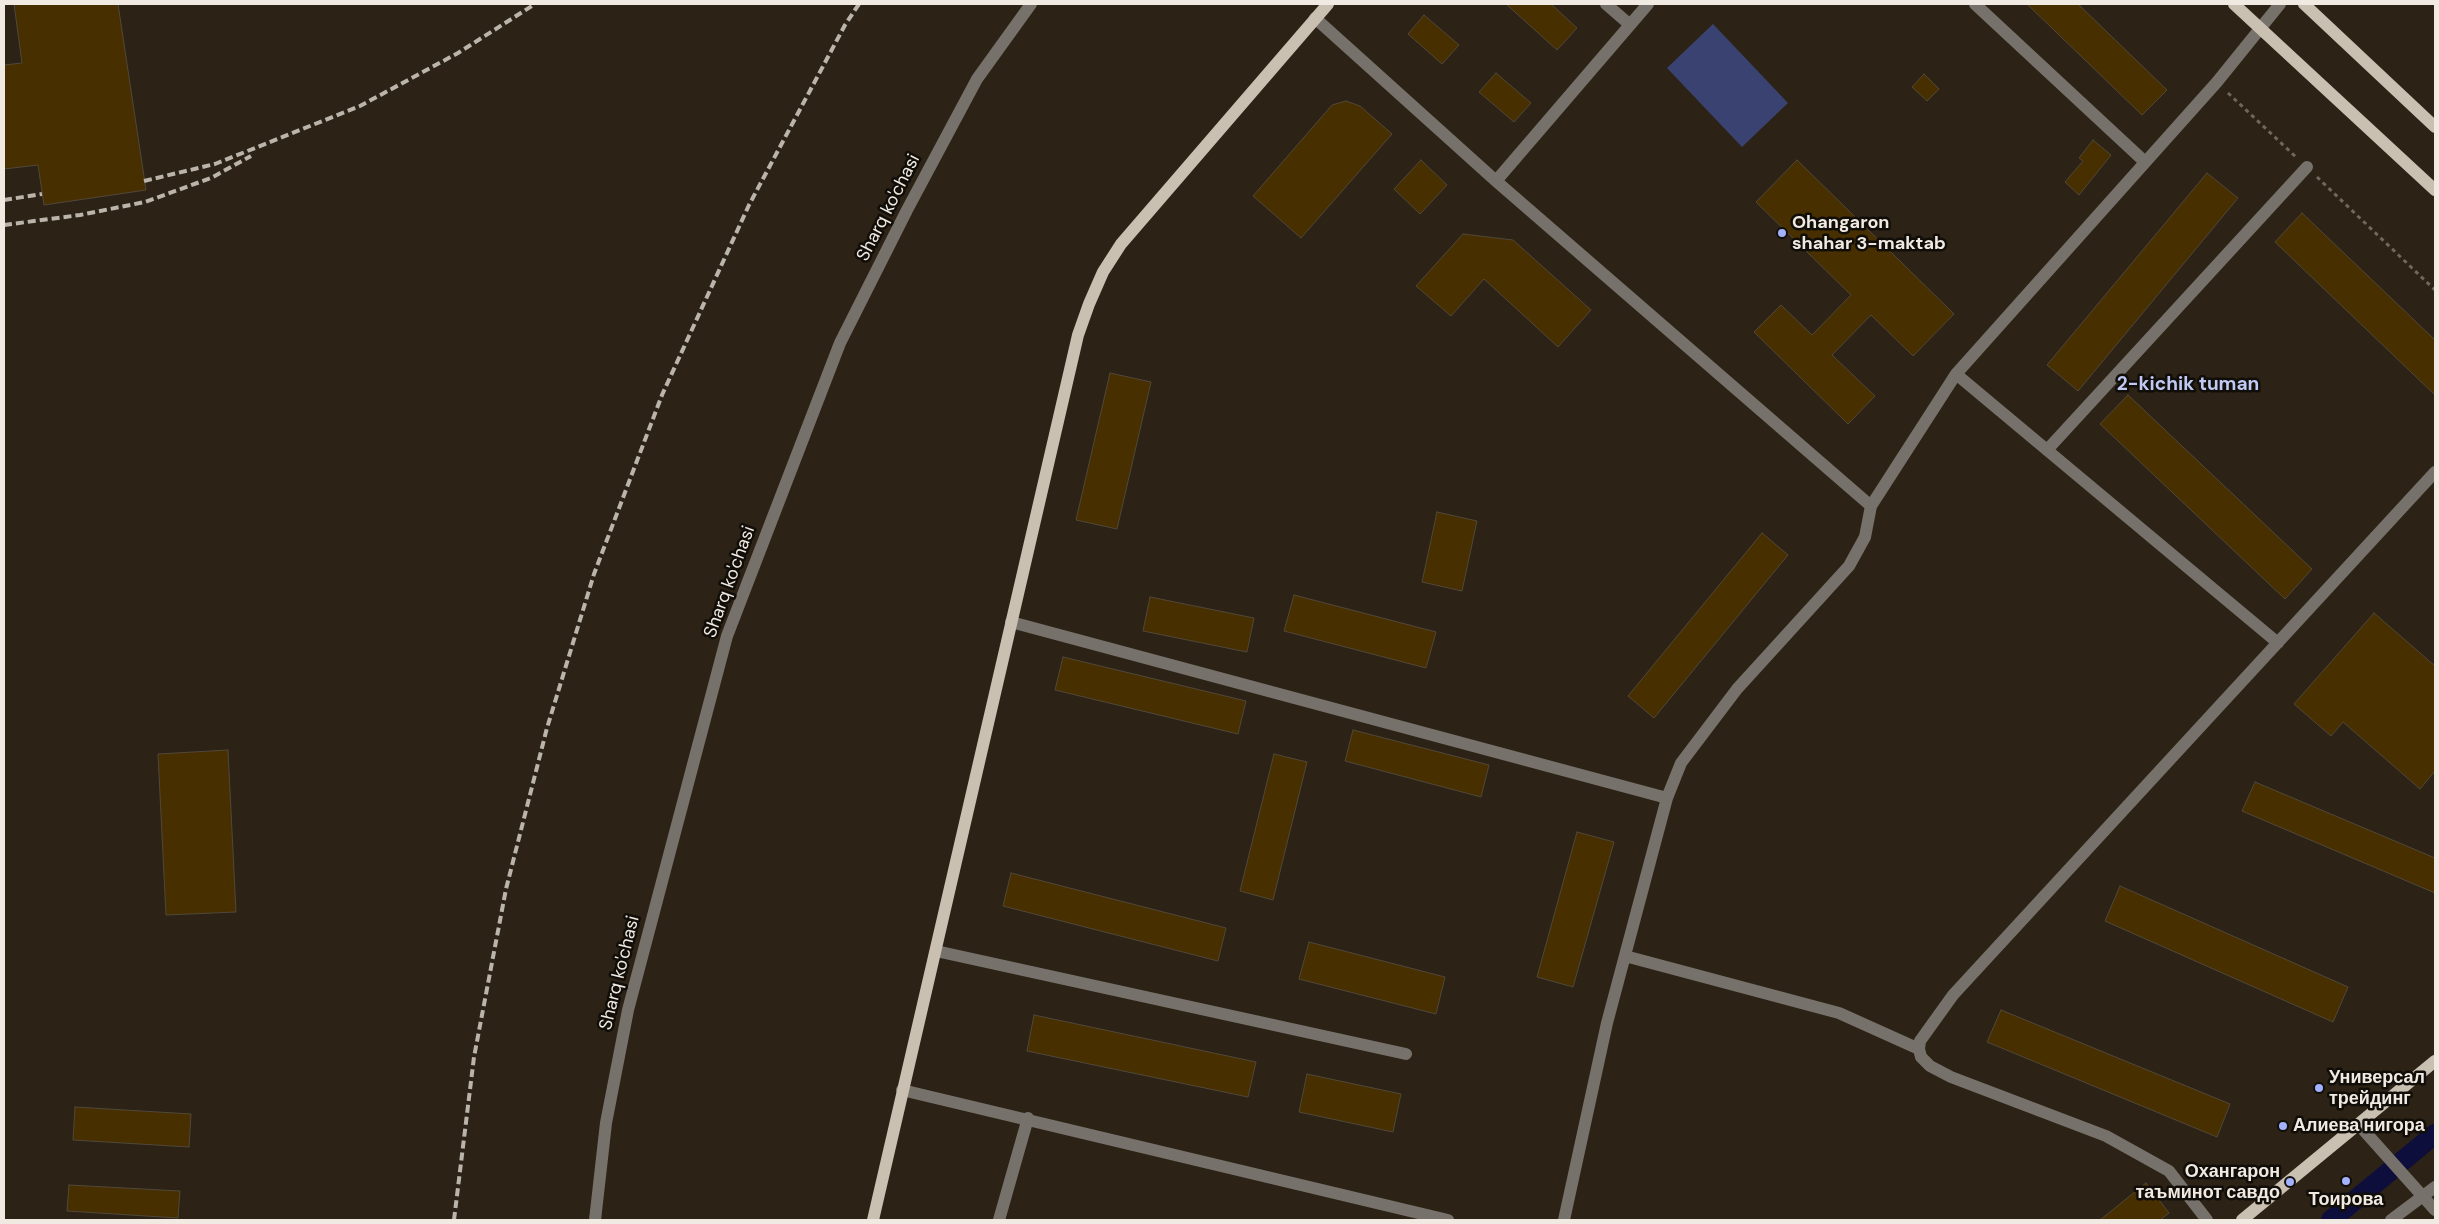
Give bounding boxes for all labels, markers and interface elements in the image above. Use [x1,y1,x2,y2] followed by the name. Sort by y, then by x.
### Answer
[853,151,925,265] street label: Sharq ko'chasi
[1792,212,1946,254] place label: Ohangaron shahar 3-maktab
[1776,227,1788,239] marker: Ohangaron shahar 3-maktab
[2117,374,2259,396] district label: 2-kichik tuman
[700,523,760,641] street label: Sharq ko'chasi
[595,914,645,1032] street label: Sharq ko'chasi
[2329,1067,2425,1110] place label: Универсал трейдинг
[2313,1082,2325,1094] marker: Универсал трейдинг
[2293,1115,2425,1137] place label: Алиева нигора
[2277,1120,2289,1132] marker: Алиева нигора
[2135,1161,2280,1204] place label: Охангарон таъминот савдо
[2340,1175,2352,1187] marker: Тоирова
[2284,1176,2296,1188] marker: Охангарон таъминот савдо
[2309,1189,2383,1211] place label: Тоирова

